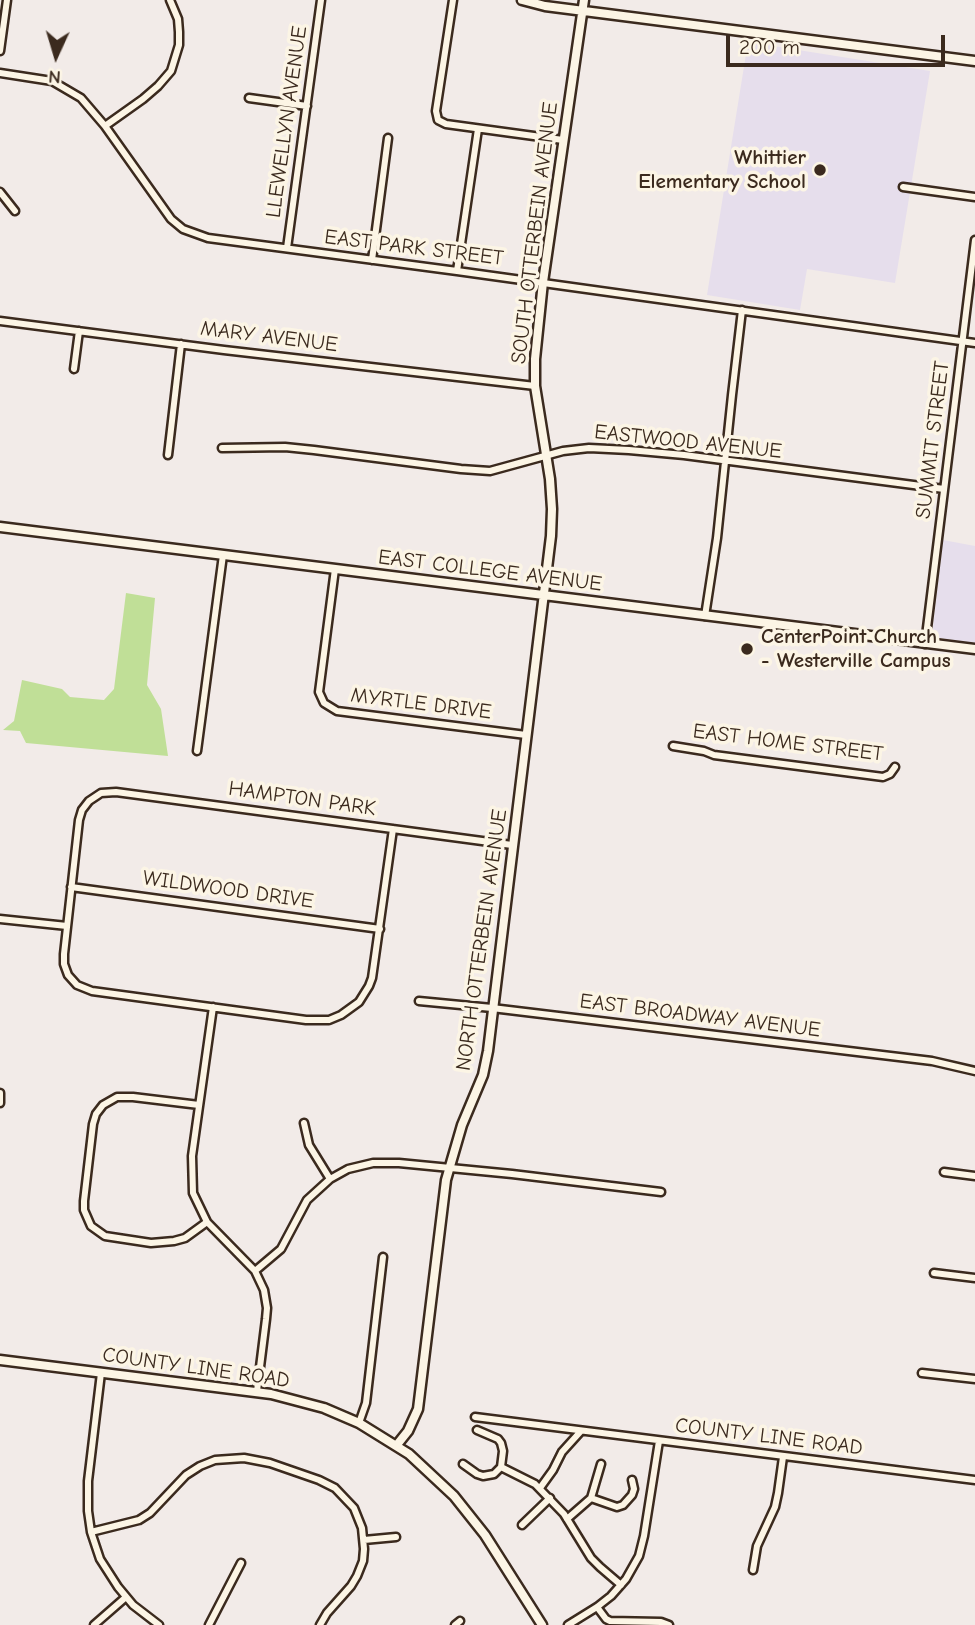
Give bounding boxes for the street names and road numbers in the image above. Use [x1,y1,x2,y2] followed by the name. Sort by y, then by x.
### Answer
[261,25,313,219] street label: LLEWELLYN AVENUE
[506,101,564,365] street label: SOUTH OTTERBEIN AVENUE
[323,225,505,271] street label: EAST PARK STREET
[199,316,339,358] street label: MARY AVENUE
[911,360,955,520] street label: SUMMIT STREET
[593,420,783,464] street label: EASTWOOD AVENUE
[377,545,603,597] street label: EAST COLLEGE AVENUE
[349,683,493,725] street label: MYRTLE DRIVE
[691,719,885,767] street label: EAST HOME STREET
[227,776,377,822] street label: HAMPTON PARK
[451,808,513,1072] street label: NORTH OTTERBEIN AVENUE
[141,866,315,914] street label: WILDWOOD DRIVE
[578,989,822,1043] street label: EAST BROADWAY AVENUE
[101,1342,291,1394] street label: COUNTY LINE ROAD
[674,1413,864,1461] street label: COUNTY LINE ROAD

